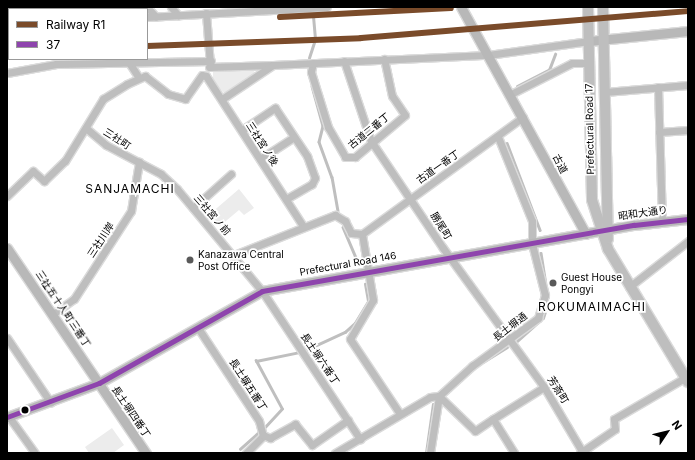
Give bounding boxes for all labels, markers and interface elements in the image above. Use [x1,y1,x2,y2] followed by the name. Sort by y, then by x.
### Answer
[8,8,148,60] legend
[46,17,105,32] text: Railway R1
[46,37,60,52] text: 37
[583,83,597,175] street label: Prefectural Road 17
[346,111,392,151] street label: 古道二番丁
[243,120,281,168] street label: 三社宮ノ後
[101,126,133,152] street label: 三社町
[414,148,462,186] street label: 古道一番丁
[550,152,570,176] street label: 古道
[85,182,175,196] district label: SANJAMACHI
[191,192,233,238] street label: 三社宮ノ前
[617,204,669,222] street label: 昭和大通り
[428,210,454,242] street label: 勝尾町
[85,220,117,260] street label: 三社川岸
[198,248,284,272] place label: Kanazawa Central Post Office
[299,250,397,278] street label: Prefectural Road 146
[185,255,195,265] marker: Kanazawa Central Post Office
[33,268,93,350] street label: 三社五十人町三番丁
[561,271,622,294] place label: Guest House Pongyi
[548,278,558,288] marker: Guest House Pongyi
[538,300,646,314] district label: ROKUMAIMACHI
[491,310,529,344] street label: 長土塀通
[298,331,342,387] street label: 長土塀六番丁
[227,357,269,413] street label: 長土塀五番丁
[545,374,571,406] street label: 芳斎町
[109,384,153,440] street label: 長土塀四番丁
[20,405,30,415] unlabelled marker
[647,412,687,452] north arrow
[669,418,685,433] text: N

